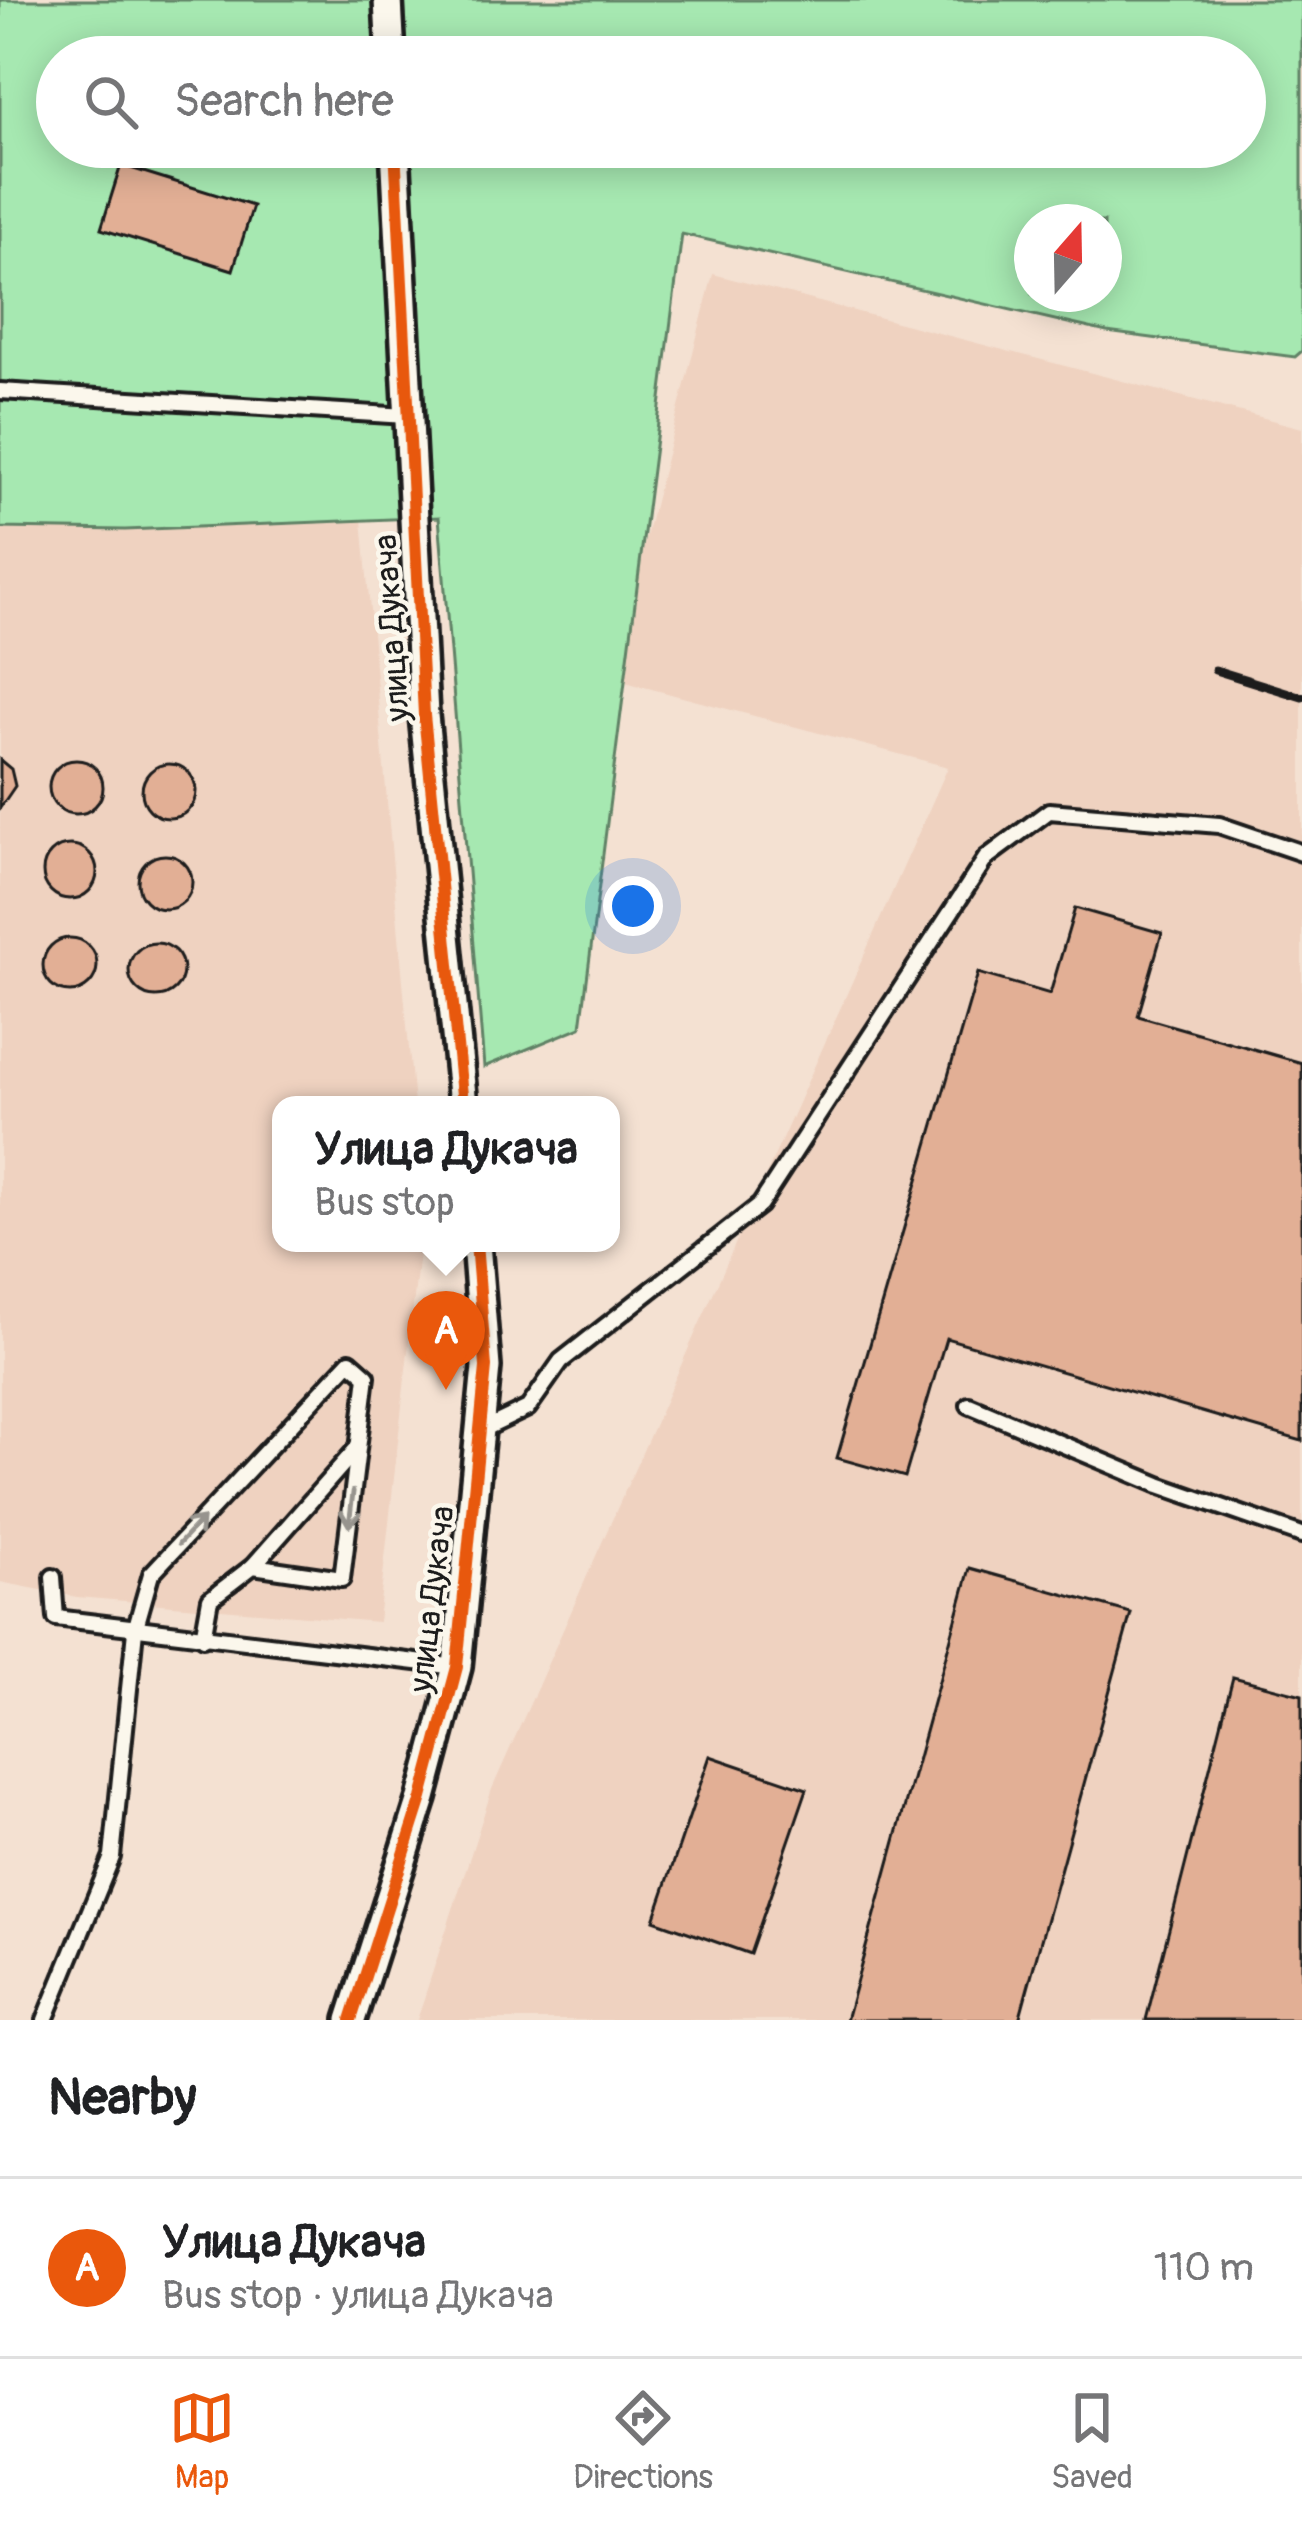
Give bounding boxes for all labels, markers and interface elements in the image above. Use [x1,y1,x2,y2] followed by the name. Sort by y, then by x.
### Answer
[36,36,1266,168] search box
[78,69,144,135] icon: search
[174,74,394,130] text: Search here
[1014,204,1122,312] north arrow
[365,533,419,724] street label: улица Дукача
[603,876,663,936] your location
[272,1096,620,1252] popup
[314,1122,578,1178] text: Улица Дукача
[314,1178,455,1227] text: Bus stop
[407,1291,485,1390] pin: A
[339,1489,361,1528] one-way arrow
[400,1503,464,1696] street label: улица Дукача
[176,1517,205,1547] one-way arrow
[48,2066,196,2130] text: Nearby
[162,2215,426,2271] text: Улица Дукача
[74,2243,100,2292] text: A
[1154,2243,1254,2292] text: 110 m
[162,2271,554,2320] text: Bus stop · улица Дукача
[169,2385,235,2498] tab: Map
[573,2385,713,2498] tab: Directions
[1051,2385,1133,2498] tab: Saved

